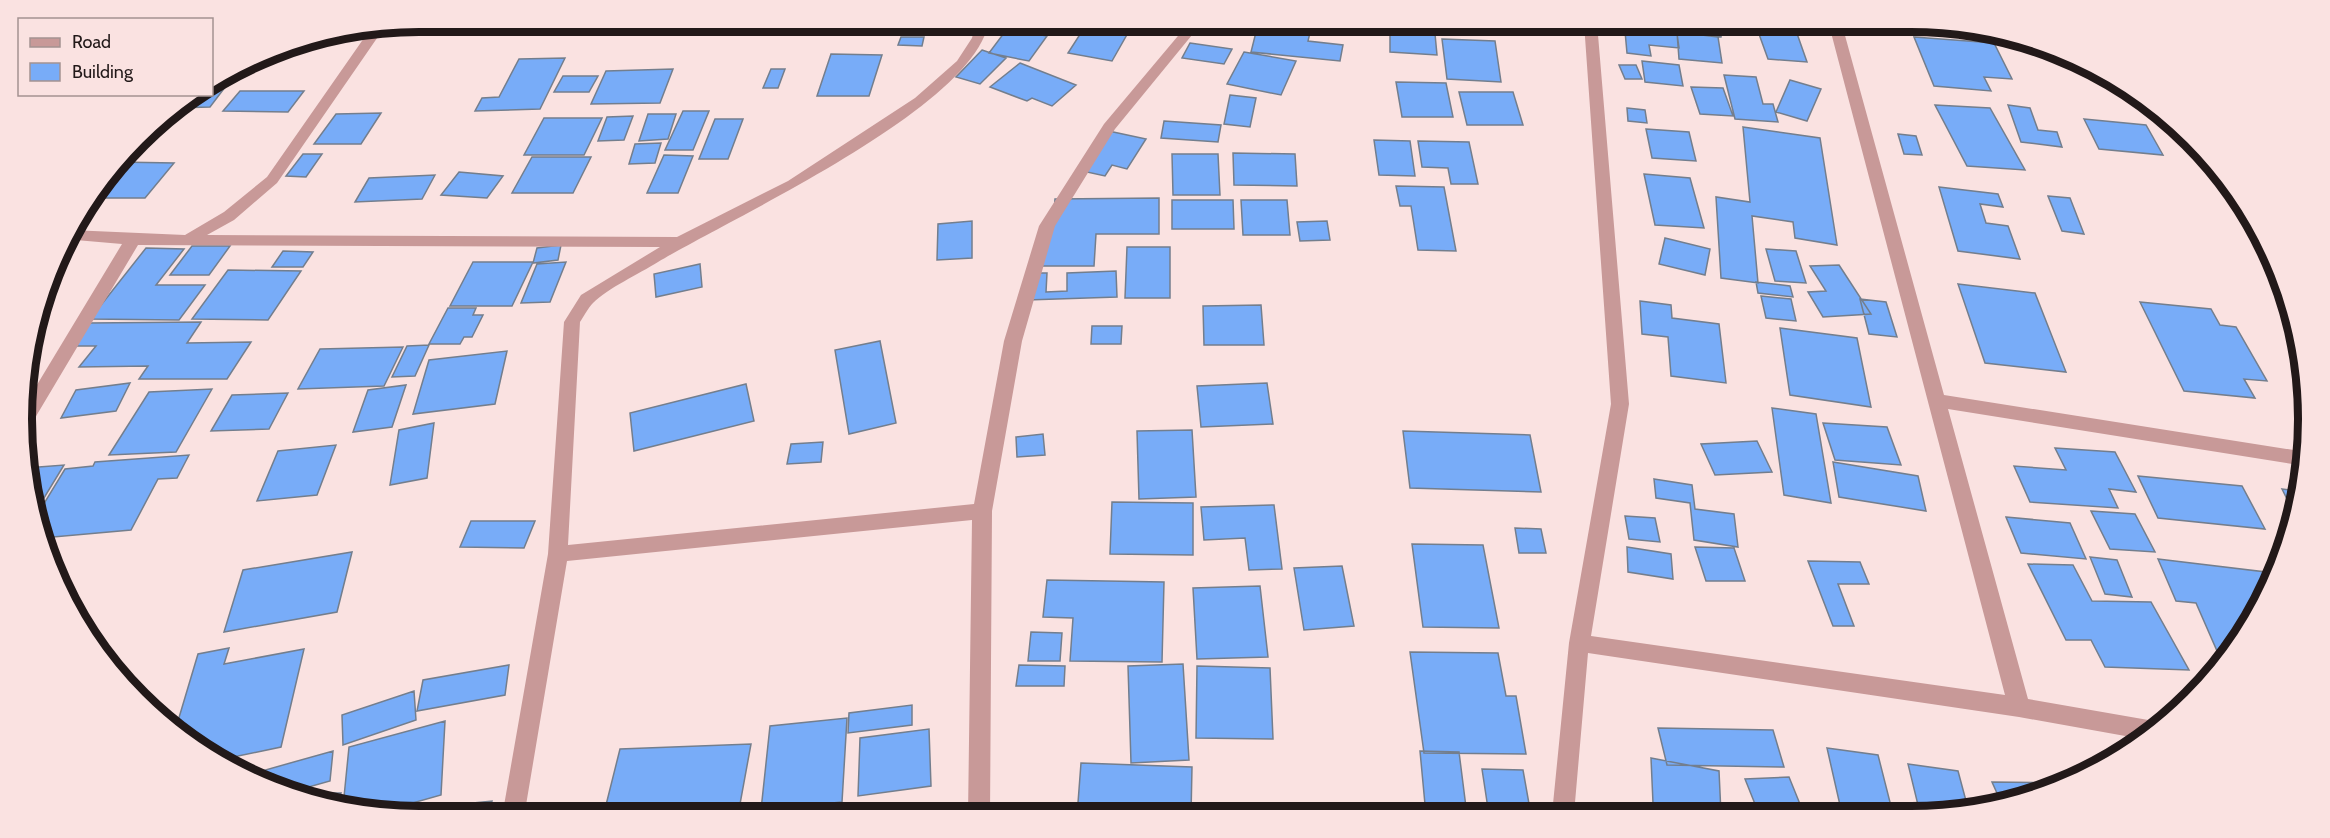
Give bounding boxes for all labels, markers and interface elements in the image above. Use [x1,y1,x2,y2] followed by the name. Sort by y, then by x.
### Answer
[18,18,213,96] legend
[72,31,111,53] text: Road
[72,61,134,83] text: Building

